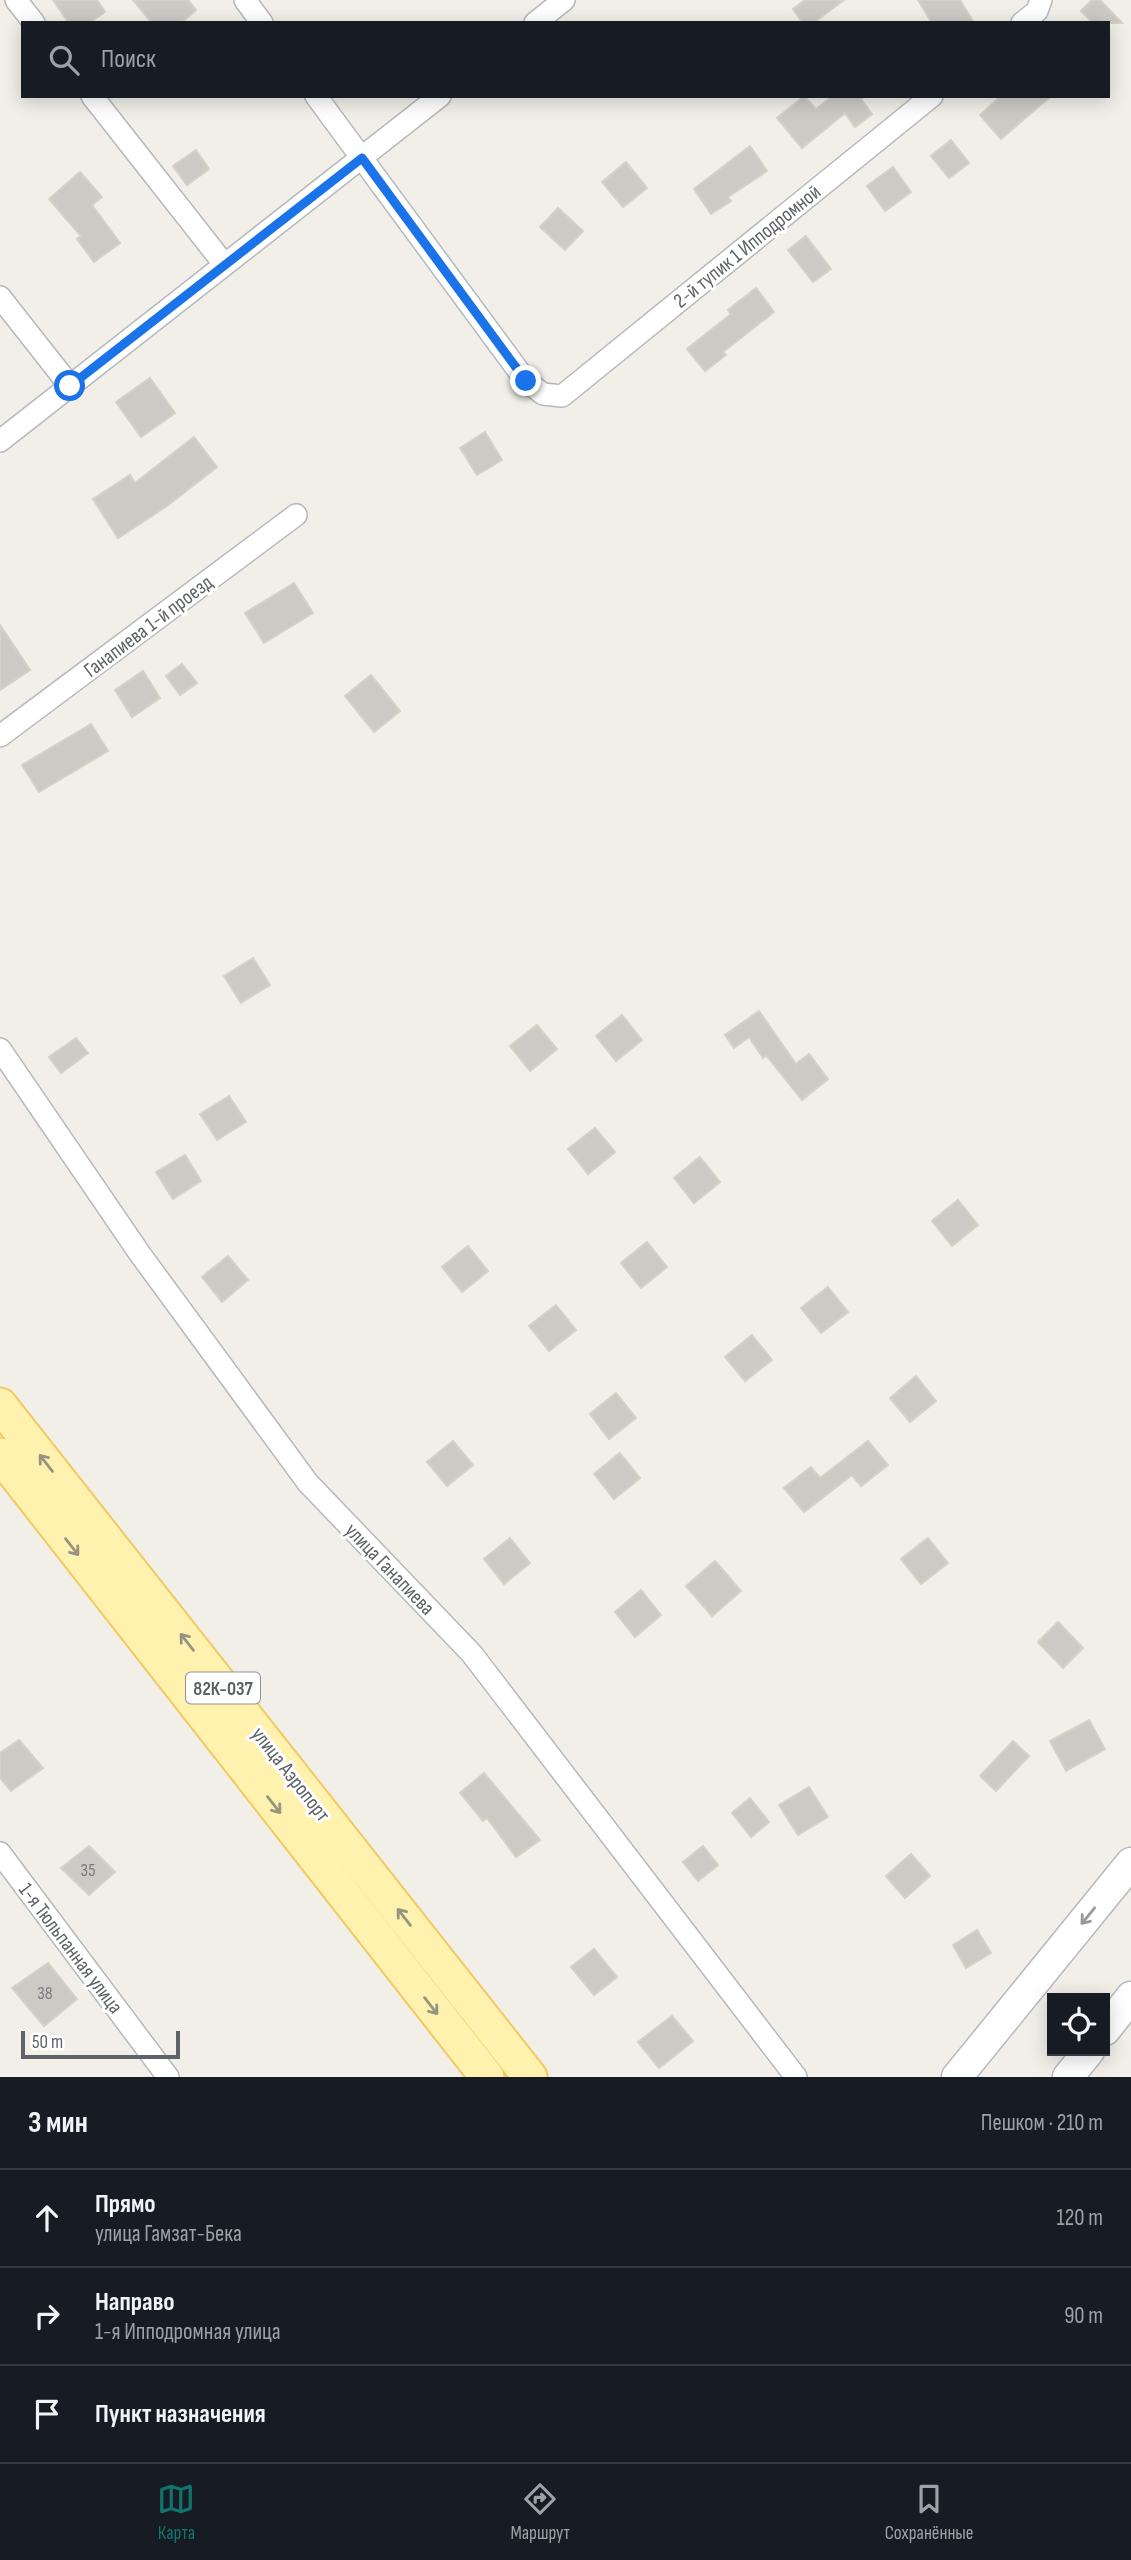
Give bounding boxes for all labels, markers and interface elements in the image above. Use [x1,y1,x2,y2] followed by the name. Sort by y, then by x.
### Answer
[21,21,1110,98] search box
[45,41,83,79] icon: search
[101,44,156,75] text: Поиск
[669,179,826,313] street label: 2-й тупик 1 Ипподромной
[510,365,541,396] route end
[54,370,85,401] route start
[79,570,218,683] street label: Ганапиева 1-й проезд
[39,1455,54,1473] one-way arrow
[340,1518,440,1621] street label: улица Ганапиева
[65,1537,80,1556] one-way arrow
[180,1633,195,1652] one-way arrow
[186,1672,260,1704] road number: 82К-037
[246,1722,335,1827] street label: улица Аэропорт
[266,1795,281,1813] one-way arrow
[81,1860,95,1881] house number: 35
[13,1878,128,2019] street label: 1-я Тюльпанная улица
[1080,1907,1096,1925] one-way arrow
[396,1908,411,1927] one-way arrow
[37,1983,53,2004] house number: 38
[1047,1993,1110,2056] map controls
[1047,1993,1110,2056] button: locate
[424,1997,439,2015] one-way arrow
[21,2028,180,2060] scale bar
[32,2031,63,2054] text: 50 m
[28,2105,88,2141] text: 3 мин
[981,2109,1103,2137] text: Пешком · 210 m
[95,2189,156,2220] text: Прямо
[28,2199,66,2237] icon: ahead
[1057,2204,1103,2232] text: 120 m
[95,2220,242,2248] text: улица Гамзат-Бека
[95,2287,174,2318] text: Направо
[28,2297,66,2335] icon: right
[1064,2302,1103,2330] text: 90 m
[95,2318,281,2346] text: 1-я Ипподромная улица
[28,2395,66,2433] icon: arrive
[95,2399,266,2430] text: Пункт назначения
[157,2480,195,2545] tab: Карта
[510,2480,570,2545] tab: Маршрут
[885,2480,973,2545] tab: Сохранённые

